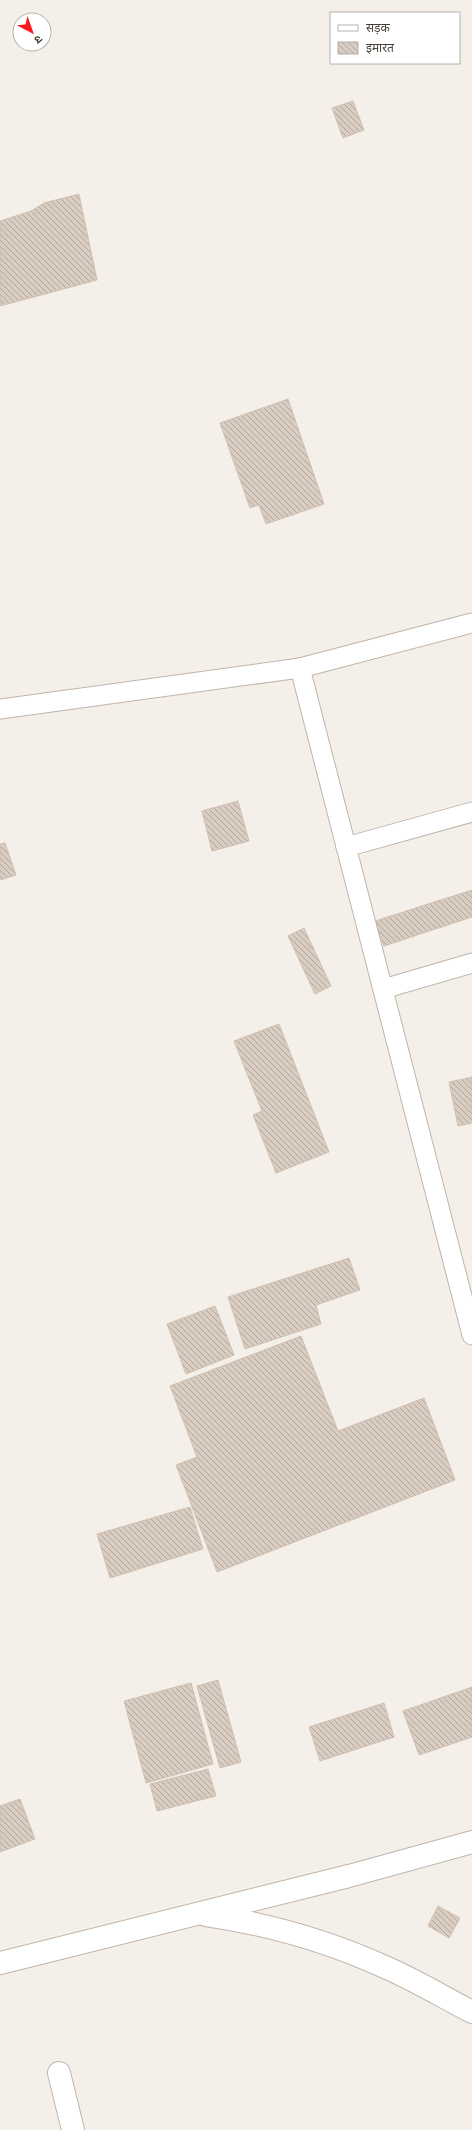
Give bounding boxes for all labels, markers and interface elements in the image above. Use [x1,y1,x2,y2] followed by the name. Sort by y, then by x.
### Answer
[12,12,52,52] north arrow
[330,12,460,64] legend
[366,21,391,35] text: सड़क
[31,32,45,47] text: उ
[366,41,395,55] text: इमारत

